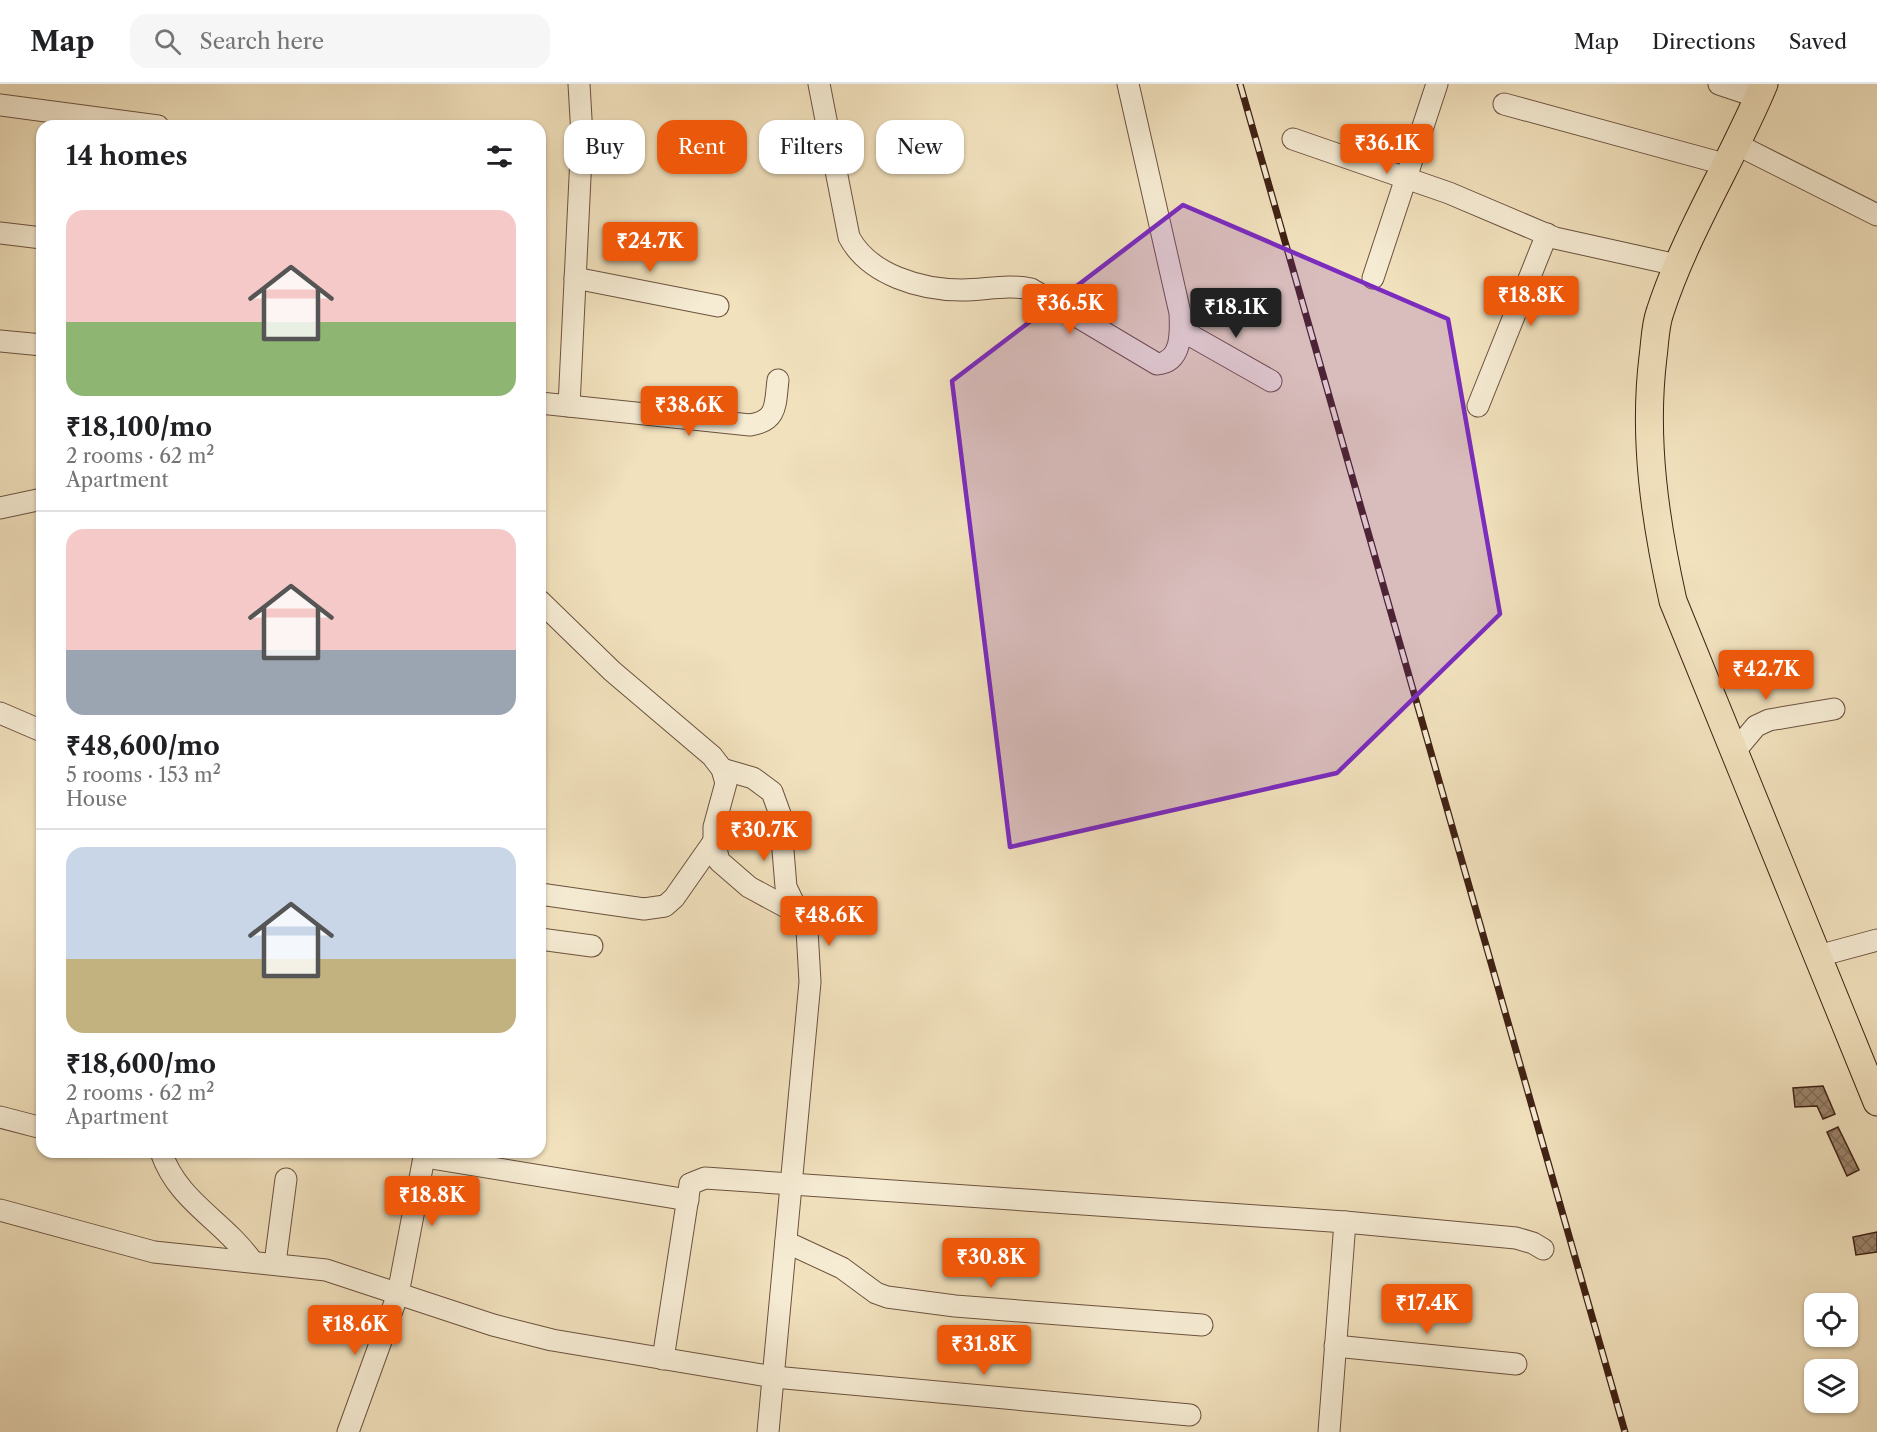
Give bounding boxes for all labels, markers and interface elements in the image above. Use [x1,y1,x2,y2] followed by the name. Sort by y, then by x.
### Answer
[130,14,550,68] search box
[30,24,94,58] text: Map
[151,25,184,58] icon: search
[199,28,324,55] text: Search here
[1574,29,1619,54] text: Map
[1652,29,1756,54] text: Directions
[1789,29,1847,54] text: Saved
[564,120,645,174] chip: Buy
[657,120,747,174] chip: Rent
[759,120,864,174] chip: Filters
[876,120,964,174] chip: New
[1338,124,1436,175] pin: ₹36.1K
[1354,131,1420,155] text: ₹36.1K
[66,140,188,172] text: 14 homes
[483,140,516,173] icon: filters
[601,222,699,273] pin: ₹24.7K
[617,229,683,253] text: ₹24.7K
[237,249,345,357] icon: home
[1482,276,1580,327] pin: ₹18.8K
[1498,283,1564,307] text: ₹18.8K
[1021,284,1119,335] pin: ₹36.5K
[1187,288,1285,339] pin: ₹18.1K
[1036,291,1104,315] text: ₹36.5K
[1204,295,1268,319] text: ₹18.1K
[640,386,738,437] pin: ₹38.6K
[655,393,723,417] text: ₹38.6K
[66,411,212,443] text: ₹18,100/mo
[66,444,214,468] text: 2 rooms · 62 m²
[66,468,169,492] text: Apartment
[237,568,345,676] icon: home
[1717,650,1815,701] pin: ₹42.7K
[1733,657,1799,681] text: ₹42.7K
[66,730,220,762] text: ₹48,600/mo
[66,763,221,787] text: 5 rooms · 153 m²
[66,787,127,811] text: House
[715,811,813,862] pin: ₹30.7K
[731,818,797,842] text: ₹30.7K
[237,886,345,994] icon: home
[780,896,878,947] pin: ₹48.6K
[794,903,864,927] text: ₹48.6K
[66,1048,216,1080] text: ₹18,600/mo
[66,1081,214,1105] text: 2 rooms · 62 m²
[66,1105,169,1129] text: Apartment
[383,1176,481,1227] pin: ₹18.8K
[399,1183,465,1207] text: ₹18.8K
[942,1238,1040,1289] pin: ₹30.8K
[956,1245,1026,1269] text: ₹30.8K
[1378,1284,1476,1335] pin: ₹17.4K
[1395,1291,1459,1315] text: ₹17.4K
[1804,1293,1858,1413] map controls
[1804,1293,1858,1347] button: locate
[306,1305,404,1356] pin: ₹18.6K
[322,1312,388,1336] text: ₹18.6K
[935,1325,1033,1376] pin: ₹31.8K
[951,1332,1017,1356] text: ₹31.8K
[1804,1359,1858,1413] button: layers

